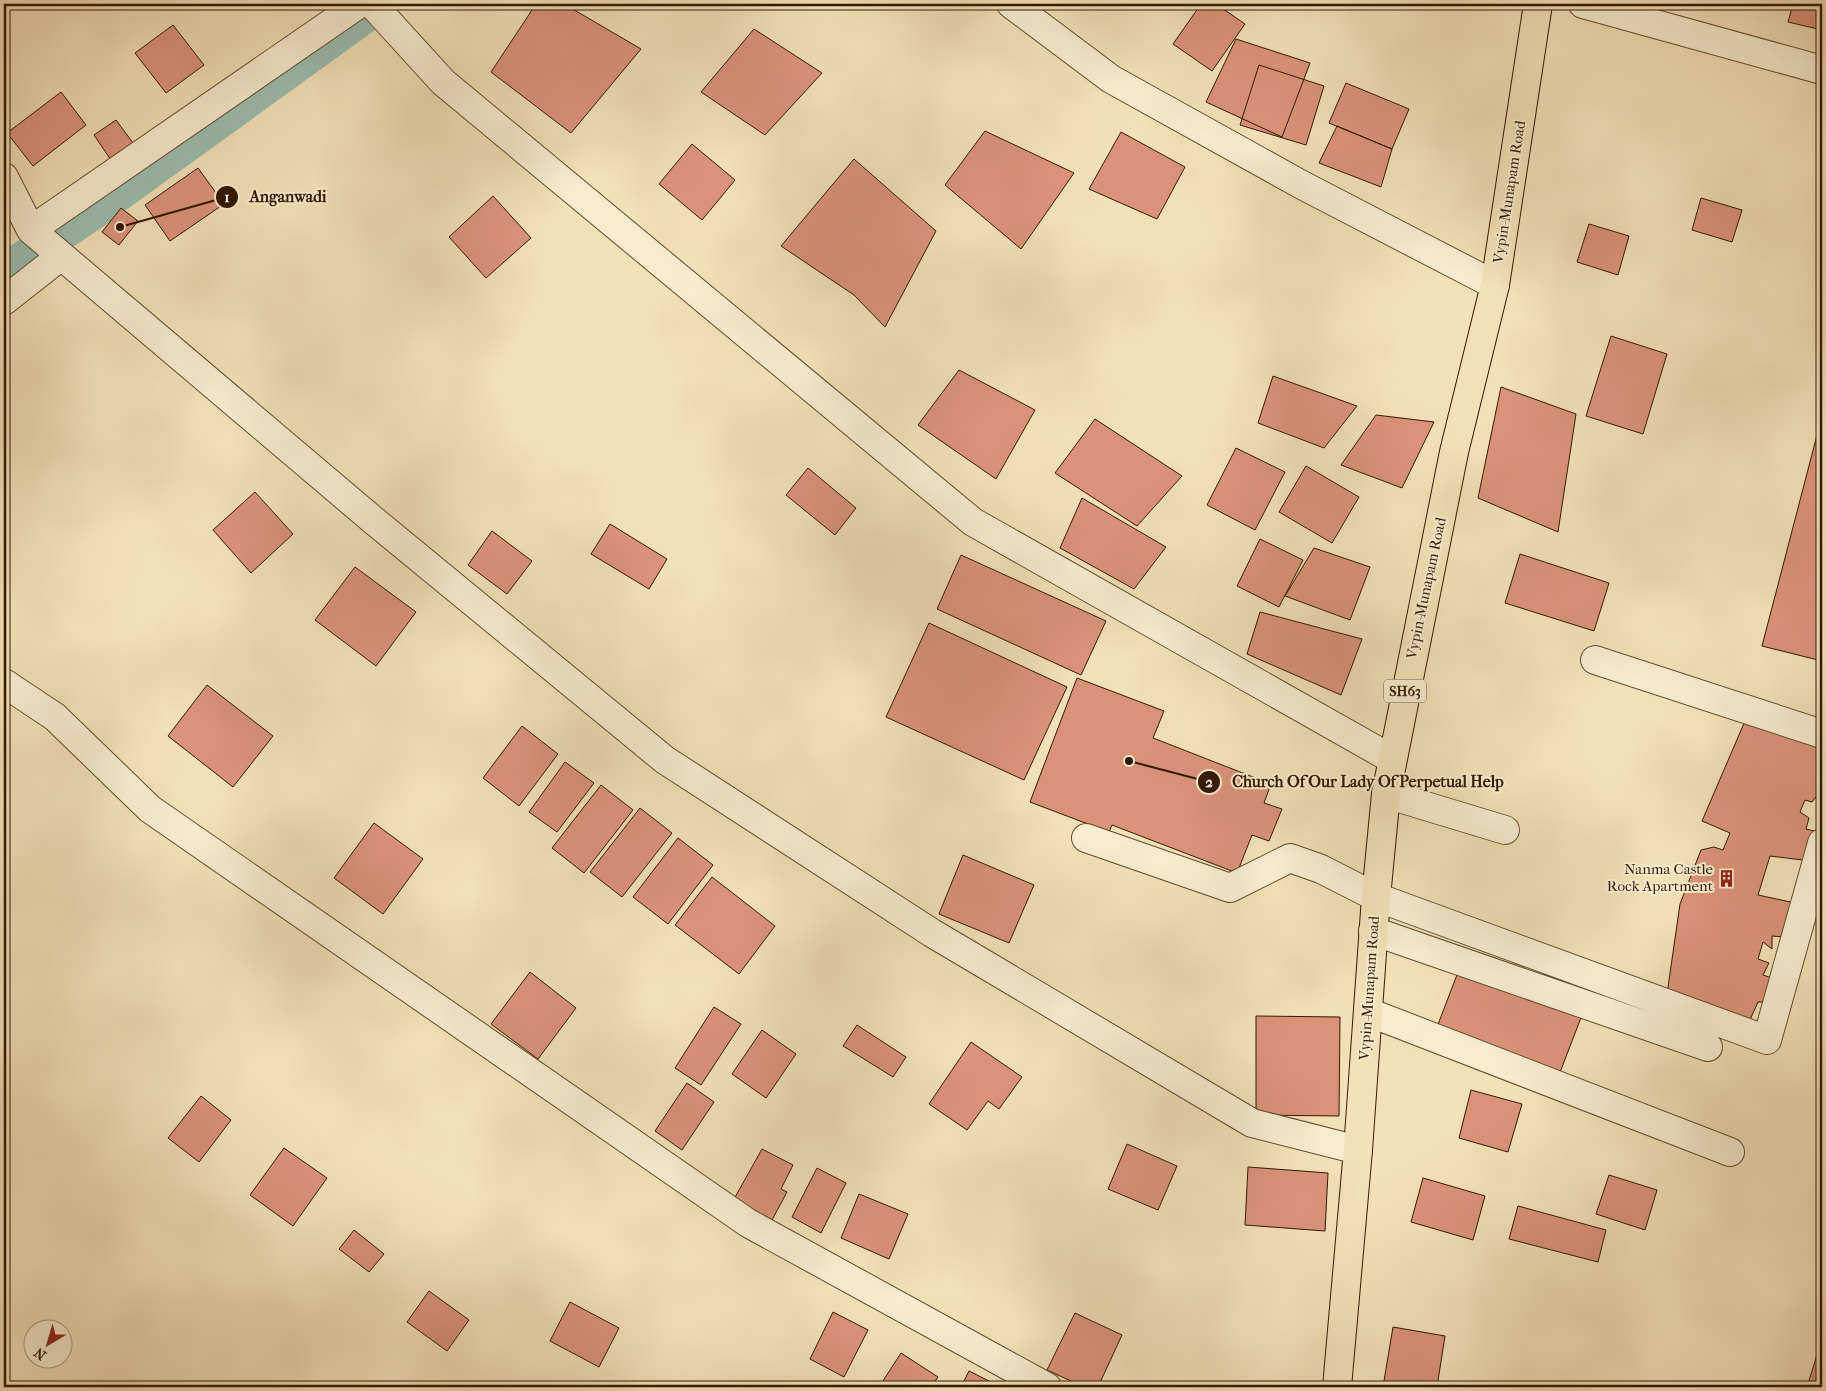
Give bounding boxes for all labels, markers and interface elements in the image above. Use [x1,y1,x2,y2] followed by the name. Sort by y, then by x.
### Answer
[1489,118,1529,266] street label: Vypin-Munapam Road
[215,181,337,212] callout: Anganwadi
[248,187,327,207] text: Anganwadi
[224,188,230,206] text: 1
[1402,515,1450,661] street label: Vypin-Munapam Road
[1384,679,1426,702] road number: SH63
[1197,766,1513,797] callout: Church Of Our Lady Of Perpetual Help
[1232,772,1504,792] text: Church Of Our Lady Of Perpetual Help
[1205,773,1213,791] text: 2
[1607,860,1714,895] place label: Nanma Castle Rock Apartment
[1717,868,1737,888] building icon: Nanma Castle Rock Apartment
[1355,915,1383,1062] street label: Vypin-Munapam Road
[22,1318,72,1368] north arrow
[31,1344,50,1364] text: N

